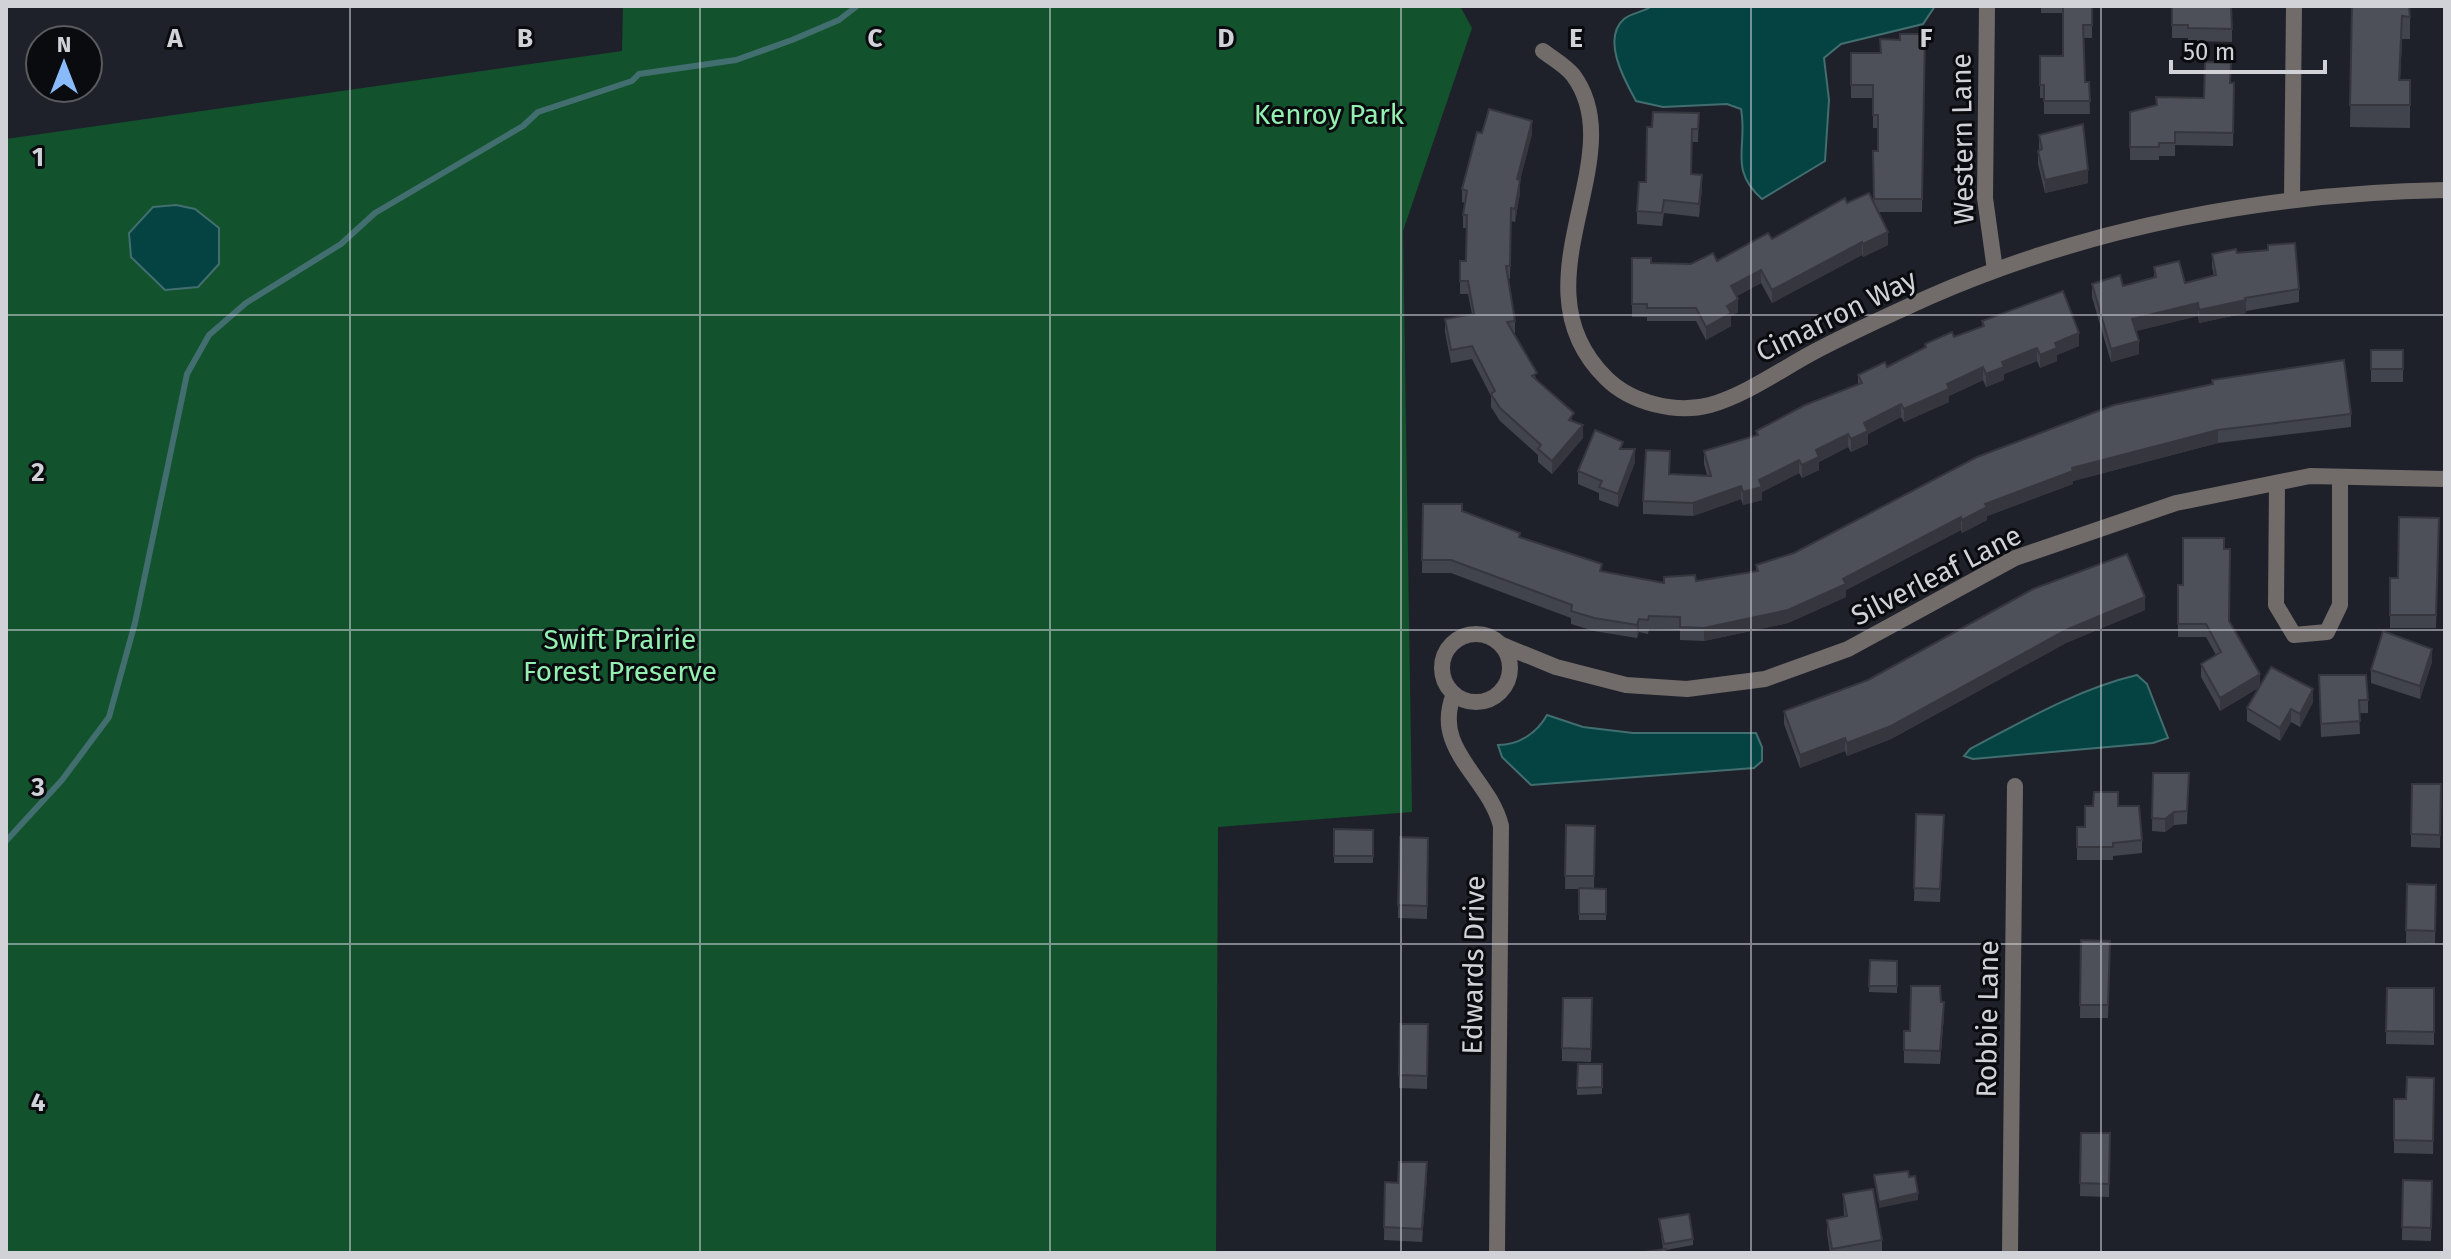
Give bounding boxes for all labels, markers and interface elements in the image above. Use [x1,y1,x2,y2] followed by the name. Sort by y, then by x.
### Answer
[166,23,183,54] text: A
[517,23,533,54] text: B
[868,23,883,54] text: C
[1218,23,1235,54] text: D
[1569,23,1583,54] text: E
[1920,23,1933,54] text: F
[24,24,104,104] north arrow
[2171,24,2325,74] scale bar
[57,31,71,58] text: N
[2183,38,2235,66] text: 50 m
[1945,53,1980,225] street label: Western Lane
[1254,98,1405,131] park label: Kenroy Park
[32,142,44,173] text: 1
[1751,262,1922,369] street label: Cimarron Way
[31,457,45,488] text: 2
[1846,518,2027,632] street label: Silverleaf Lane
[523,623,717,688] park label: Swift Prairie Forest Preserve
[30,772,45,803] text: 3
[1455,875,1492,1055] street label: Edwards Drive
[1970,940,2005,1098] street label: Robbie Lane
[31,1087,46,1118] text: 4

